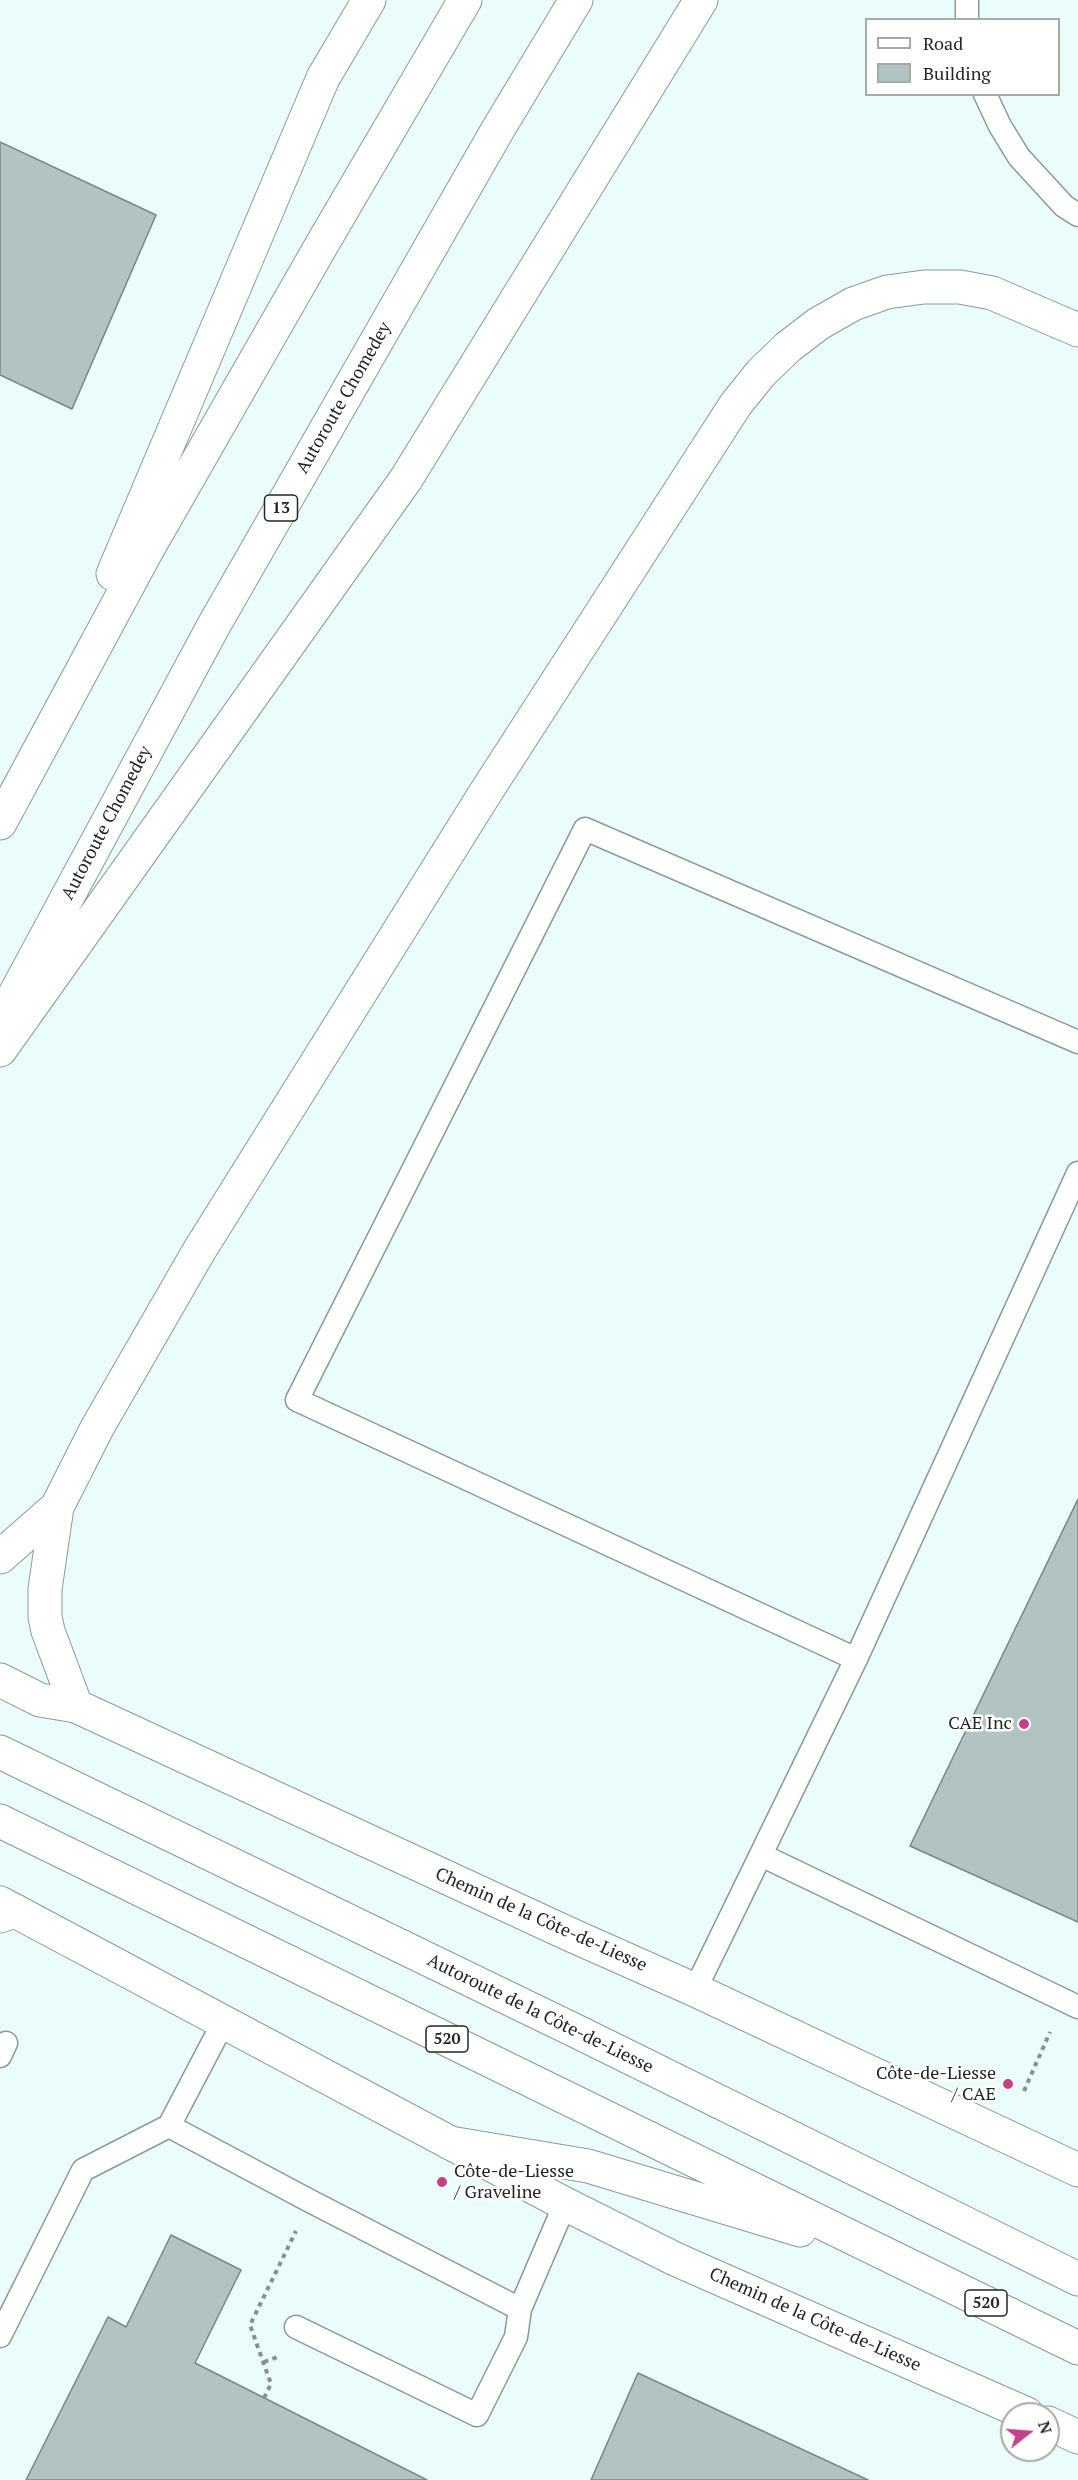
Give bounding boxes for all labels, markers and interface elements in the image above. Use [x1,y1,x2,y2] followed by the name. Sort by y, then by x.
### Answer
[865,18,1060,96] legend
[923,31,963,55] text: Road
[923,61,991,85] text: Building
[292,319,396,477] street label: Autoroute Chomedey
[264,495,298,521] road number: 13
[57,742,157,904] street label: Autoroute Chomedey
[948,1713,1012,1735] place label: CAE Inc
[1017,1717,1031,1731] marker: CAE Inc
[432,1863,650,1977] street label: Chemin de la Côte-de-Liesse
[423,1950,657,2078] street label: Autoroute de la Côte-de-Liesse
[426,2026,468,2052] road number: 520
[876,2063,996,2106] place label: Côte-de-Liesse / CAE
[1001,2077,1015,2091] marker: Côte-de-Liesse / CAE
[454,2161,574,2204] place label: Côte-de-Liesse / Graveline
[435,2175,449,2189] marker: Côte-de-Liesse / Graveline
[706,2263,924,2377] street label: Chemin de la Côte-de-Liesse
[965,2290,1007,2316] road number: 520
[1000,2402,1060,2462] north arrow
[1033,2418,1058,2436] text: N

